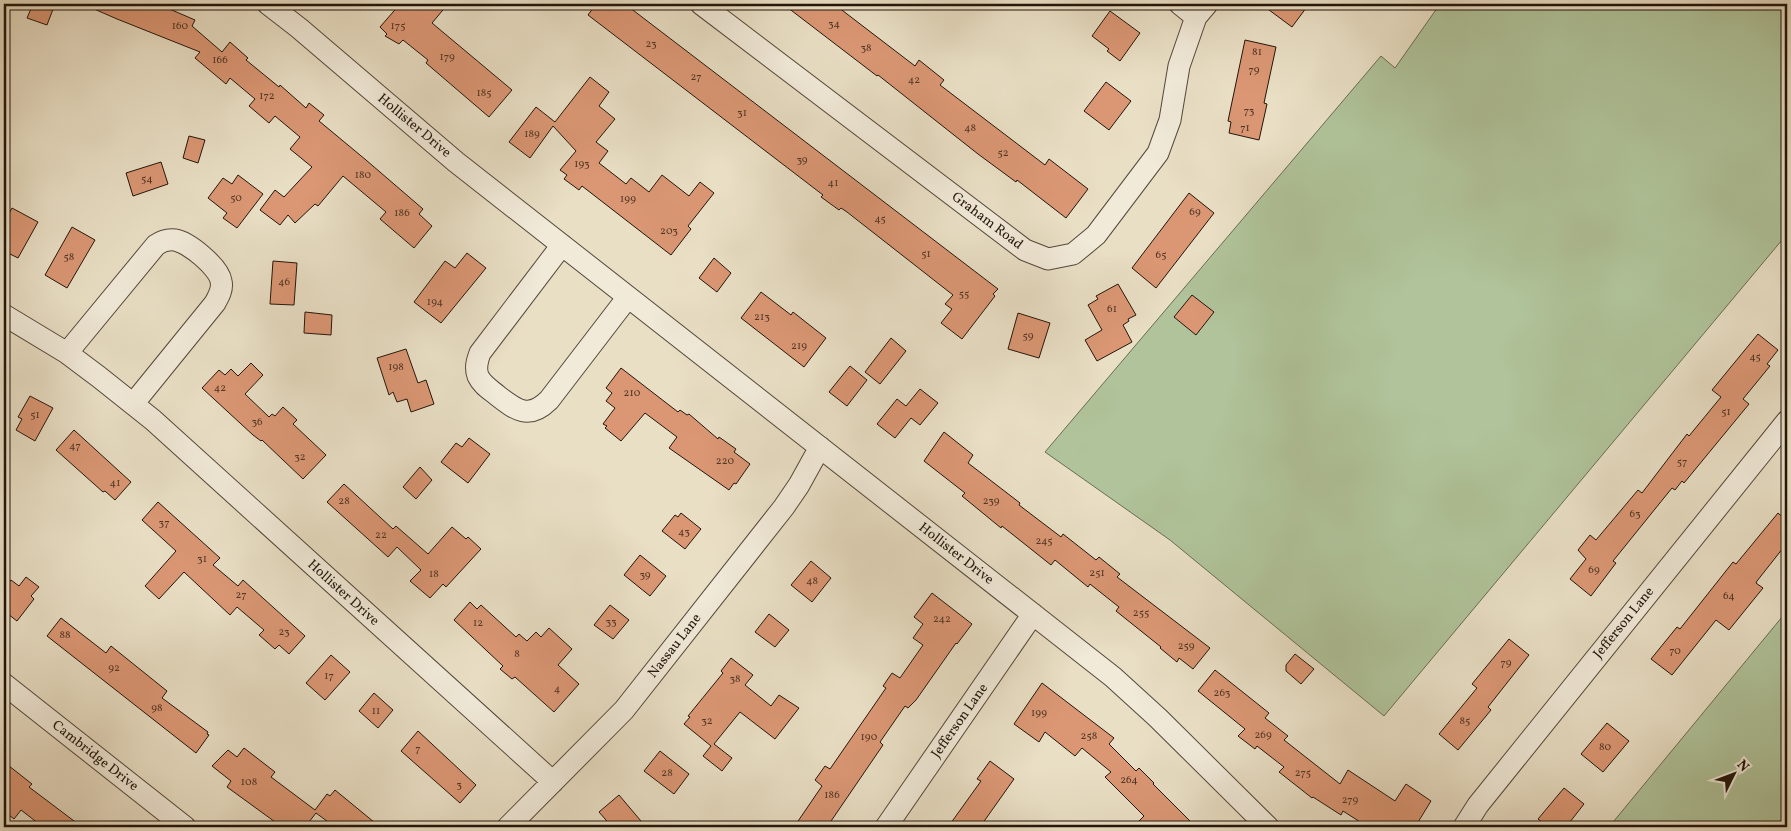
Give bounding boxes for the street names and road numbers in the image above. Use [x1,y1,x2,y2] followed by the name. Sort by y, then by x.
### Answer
[373,90,455,163] street label: Hollister Drive
[947,188,1027,254] street label: Graham Road
[914,519,998,590] street label: Hollister Drive
[303,556,383,631] street label: Hollister Drive
[1589,583,1659,663] street label: Jefferson Lane
[644,610,706,682] street label: Nassau Lane
[927,679,993,762] street label: Jefferson Lane
[48,716,142,796] street label: Cambridge Drive

